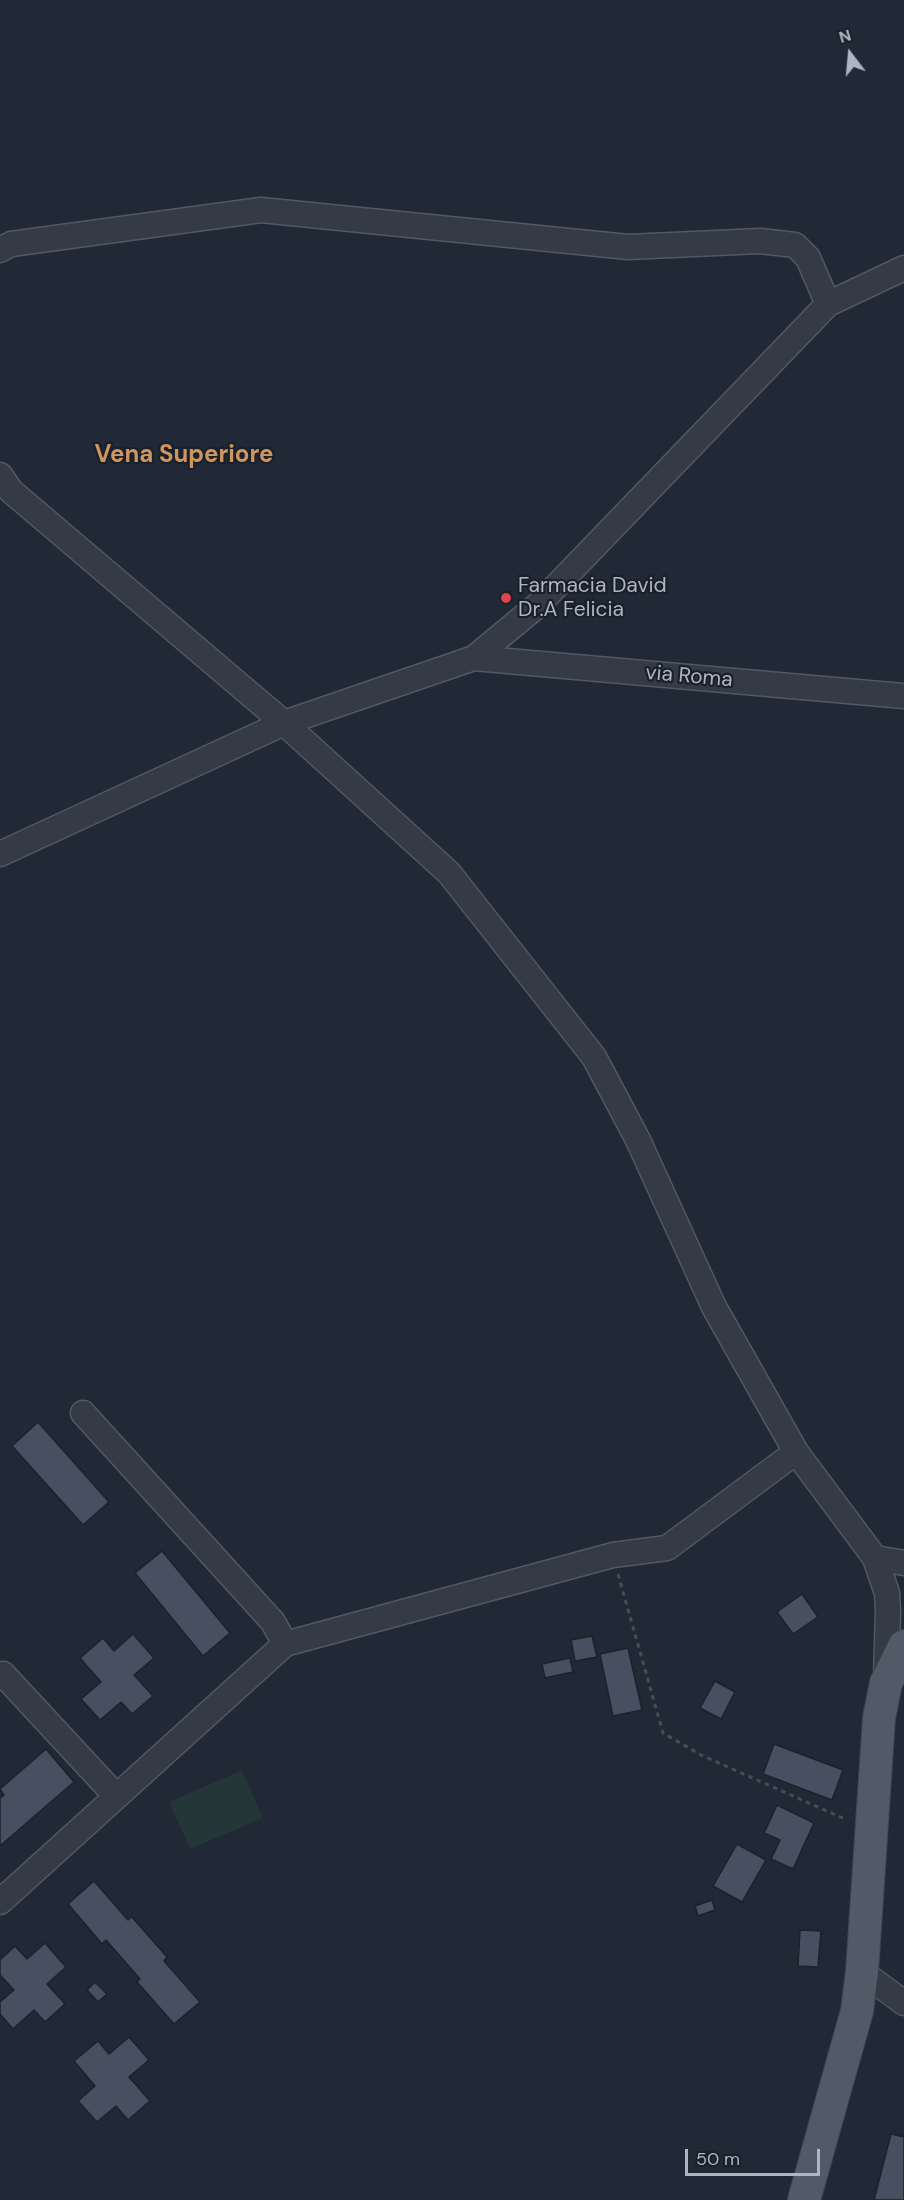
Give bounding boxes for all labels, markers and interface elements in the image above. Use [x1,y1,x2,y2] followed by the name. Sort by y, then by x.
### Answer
[820,24,880,84] north arrow
[836,25,853,48] text: N
[94,442,274,470] district label: Vena Superiore
[518,573,667,623] place label: Farmacia David Dr.A Felicia
[499,591,513,605] marker: Farmacia David Dr.A Felicia
[644,661,734,693] street label: via Roma
[688,2137,823,2175] scale bar
[696,2147,740,2171] text: 50 m

